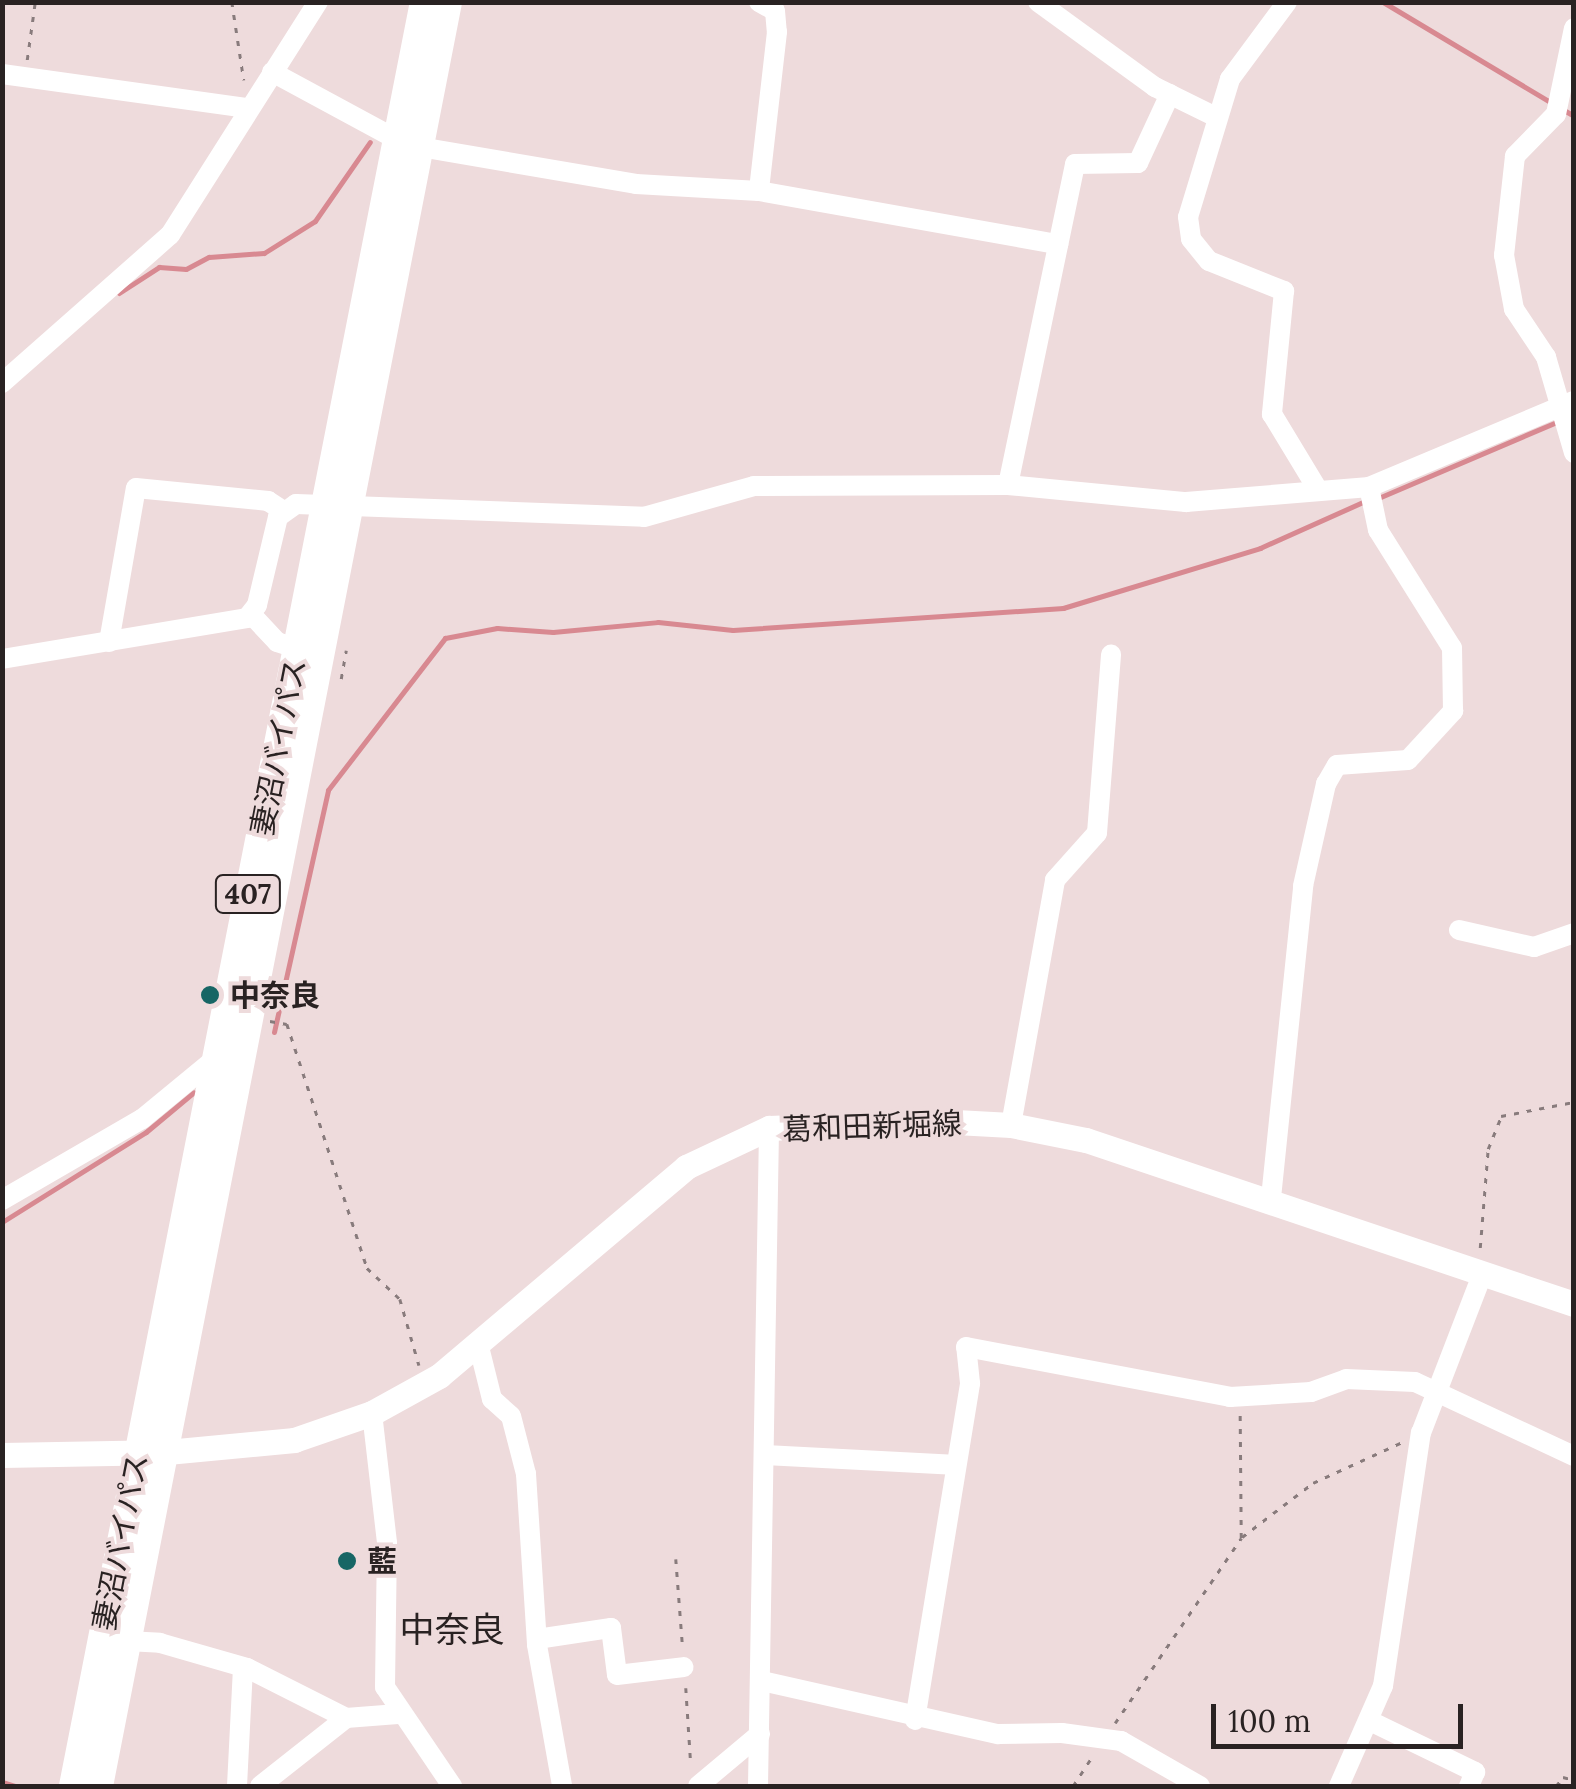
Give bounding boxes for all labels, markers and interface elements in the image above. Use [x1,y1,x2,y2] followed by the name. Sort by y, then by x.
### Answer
[243,655,313,839] street label: 妻沼バイパス
[213,871,283,917] road number: 407
[230,977,320,1013] place label: 中奈良
[199,984,221,1006] marker: 中奈良
[781,1105,963,1147] street label: 葛和田新堀線
[85,1450,155,1634] street label: 妻沼バイパス
[367,1543,397,1579] place label: 藍
[336,1550,358,1572] marker: 藍
[400,1609,504,1651] district label: 中奈良
[1216,1684,1468,1746] scale bar
[1228,1702,1311,1740] text: 100 m

